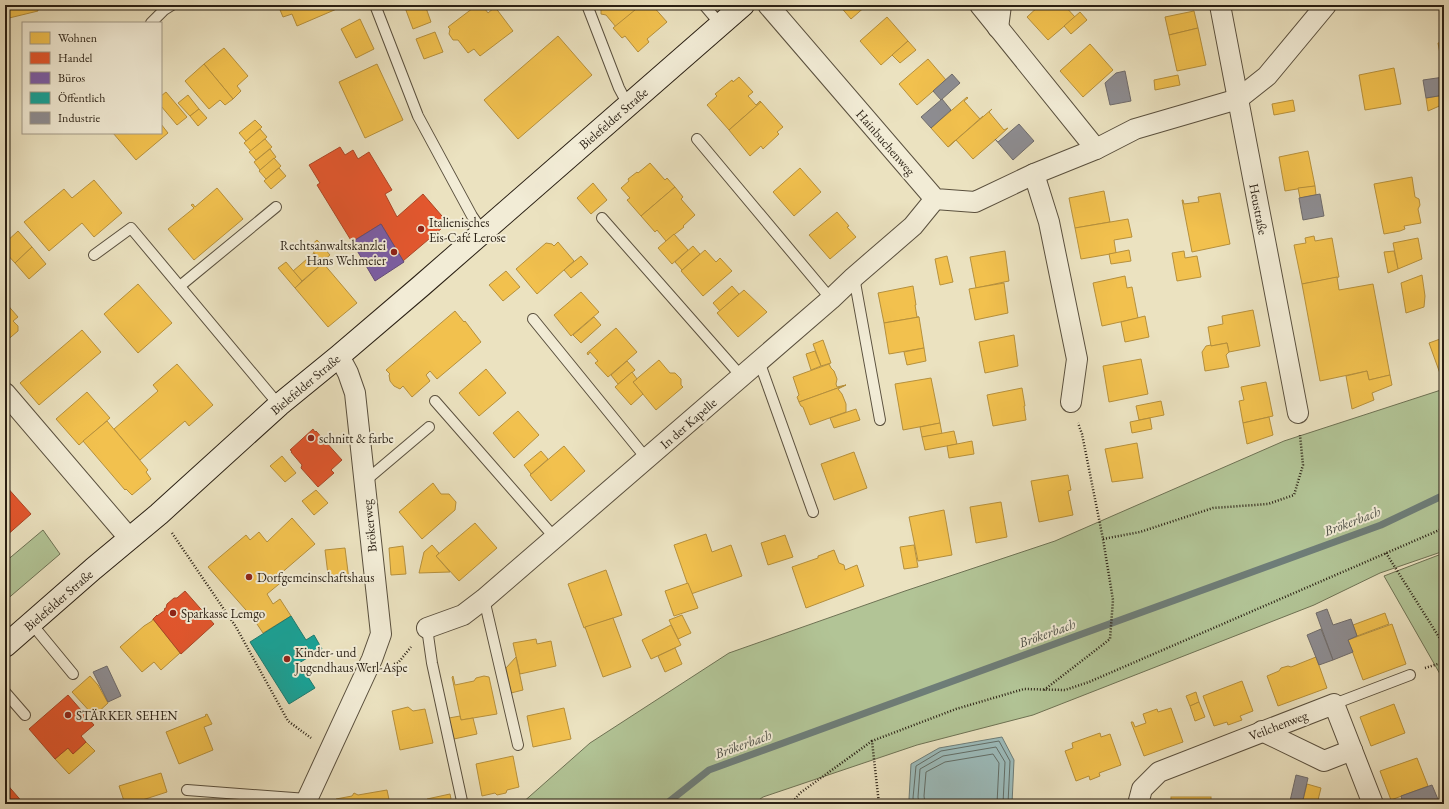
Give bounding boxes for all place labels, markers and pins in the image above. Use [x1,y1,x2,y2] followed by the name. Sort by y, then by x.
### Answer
[429,214,506,246] place label: Italienisches Eis-Café Lerose
[416,224,426,234] marker: Italienisches Eis-Café Lerose
[280,237,387,269] place label: Rechtsanwaltskanzlei Hans Wehmeier
[389,247,399,257] marker: Rechtsanwaltskanzlei Hans Wehmeier
[319,430,394,447] place label: schnitt & farbe
[306,433,316,443] marker: schnitt & farbe
[257,569,374,586] place label: Dorfgemeinschaftshaus
[244,572,254,582] marker: Dorfgemeinschaftshaus
[181,605,265,622] place label: Sparkasse Lemgo
[168,608,178,618] marker: Sparkasse Lemgo
[294,644,408,676] place label: Kinder- und Jugendhaus Werl-Aspe
[282,654,292,664] marker: Kinder- und Jugendhaus Werl-Aspe
[76,707,178,724] place label: STÄRKER SEHEN
[63,710,73,720] marker: STÄRKER SEHEN

